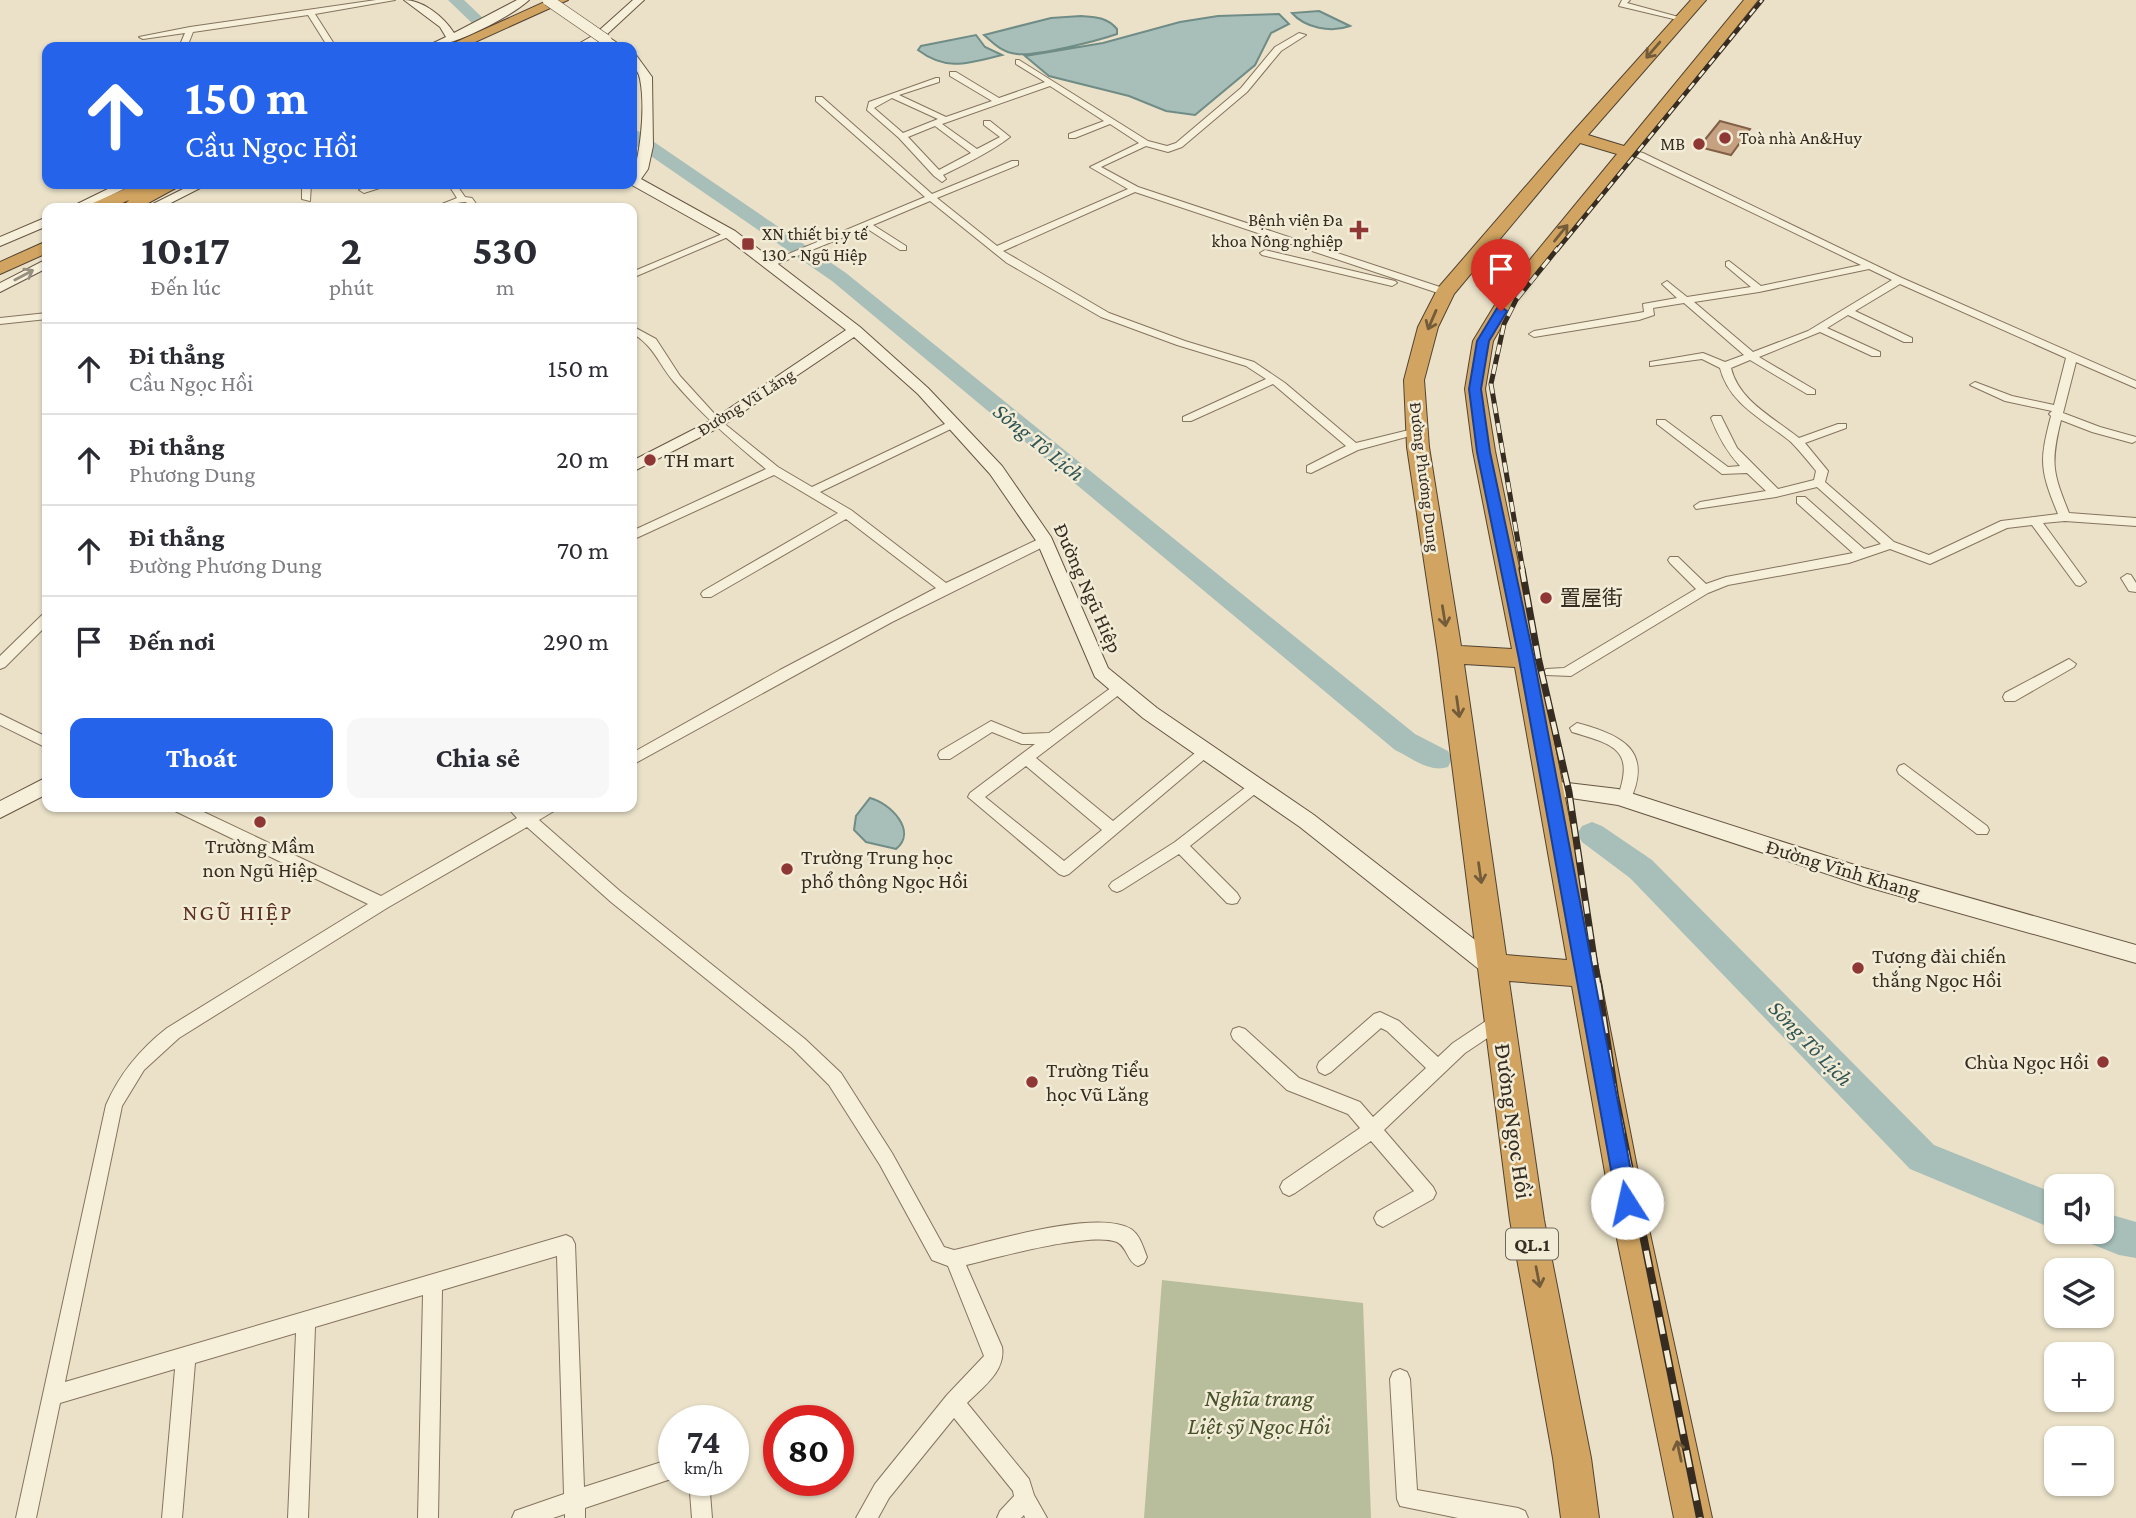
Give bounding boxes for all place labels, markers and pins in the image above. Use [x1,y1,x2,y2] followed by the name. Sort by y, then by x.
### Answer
[1739,128,1863,148] place label: Toà nhà An&Huy
[1717,130,1733,146] marker: Toà nhà An&Huy
[1660,134,1685,154] place label: MB
[1691,136,1707,152] marker: MB
[1212,210,1343,251] place label: Bệnh viện Đa khoa Nông nghiệp
[1349,220,1369,240] marker: Bệnh viện Đa khoa Nông nghiệp
[762,224,869,265] place label: XN thiết bị y tế 130 - Ngũ Hiệp
[740,236,756,252] marker: XN thiết bị y tế 130 - Ngũ Hiệp
[1471,239,1531,311] pin
[664,448,735,472] place label: TH mart
[642,452,658,468] marker: TH mart
[1560,586,1623,610] place label: 置屋街
[1538,590,1554,606] marker: 置屋街
[252,814,268,830] marker: Trường Mầm non Ngũ Hiệp
[202,834,318,882] place label: Trường Mầm non Ngũ Hiệp
[801,845,969,893] place label: Trường Trung học phổ thông Ngọc Hồi
[779,861,795,877] marker: Trường Trung học phổ thông Ngọc Hồi
[1872,944,2006,992] place label: Tượng đài chiến thắng Ngọc Hồi
[1850,960,1866,976] marker: Tượng đài chiến thắng Ngọc Hồi
[1964,1050,2089,1074] place label: Chùa Ngọc Hồi
[2095,1054,2111,1070] marker: Chùa Ngọc Hồi
[1046,1058,1149,1106] place label: Trường Tiểu học Vũ Lăng
[1024,1074,1040,1090] marker: Trường Tiểu học Vũ Lăng

